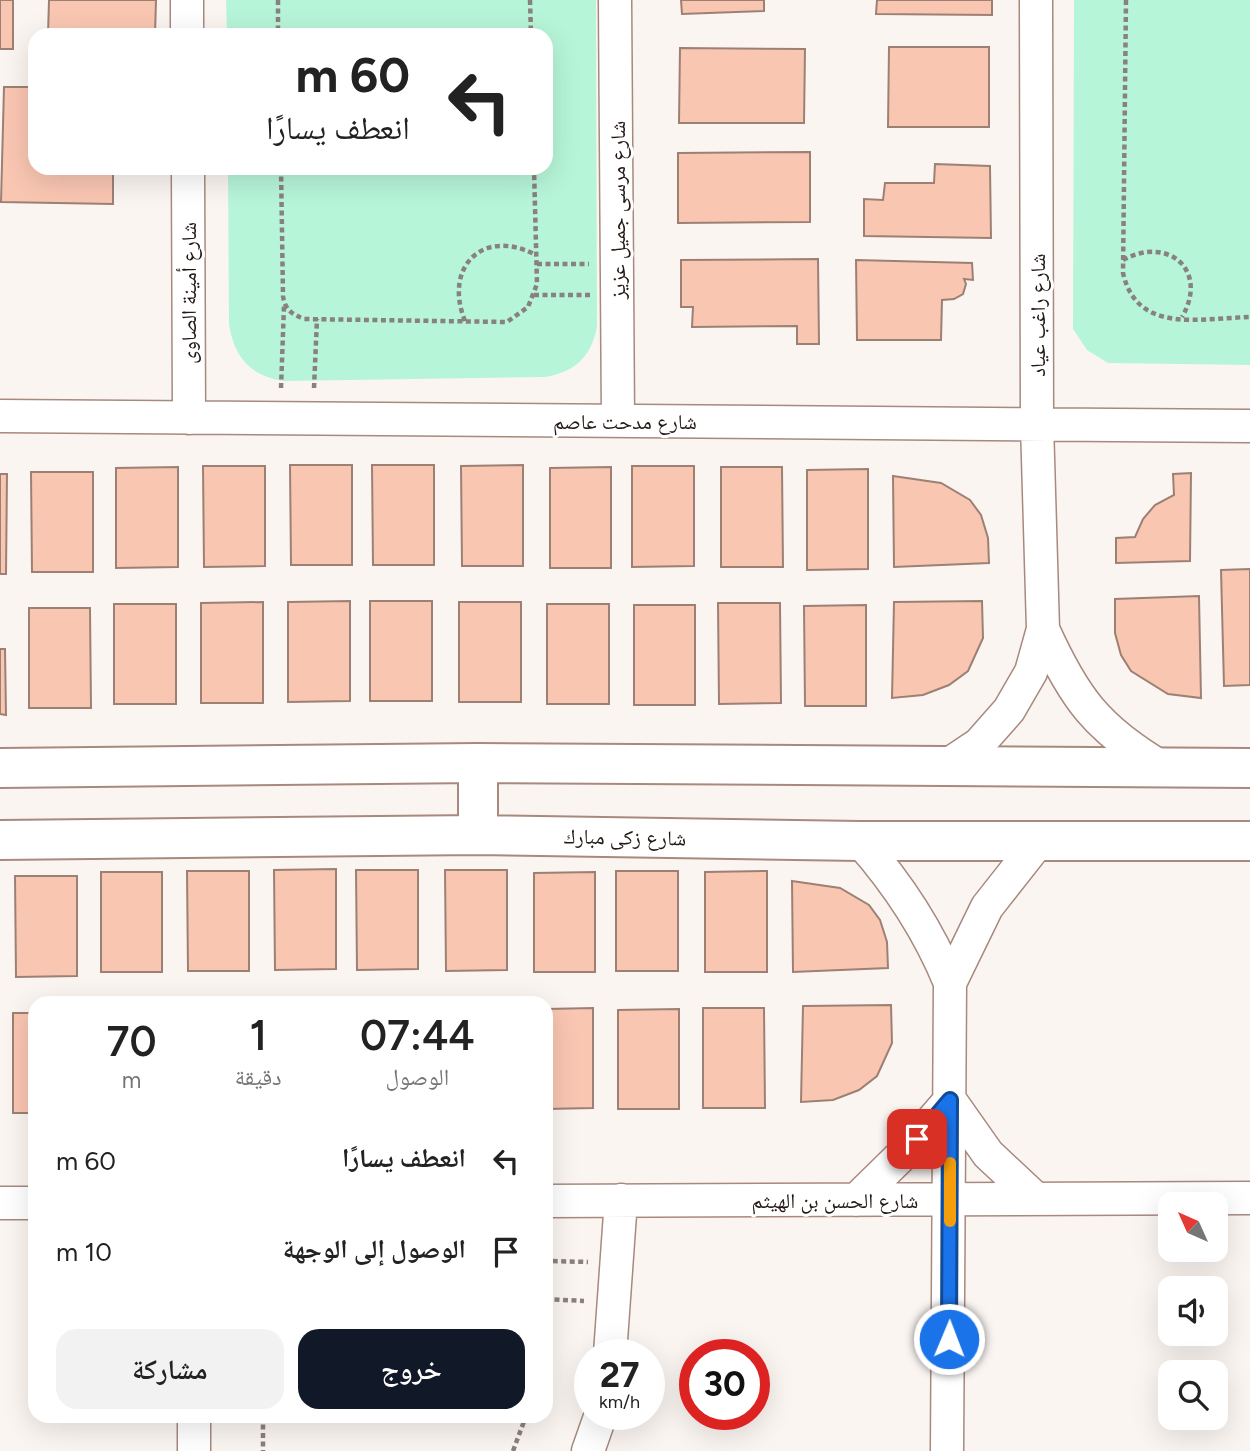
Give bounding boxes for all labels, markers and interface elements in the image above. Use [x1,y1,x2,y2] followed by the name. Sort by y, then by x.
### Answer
[295,45,410,104] text: 60 m
[434,56,525,147] icon: left
[266,109,410,147] text: انعطف يسارًا
[605,121,631,300] street label: شارع مرسى جميل عزيز
[176,222,202,364] street label: شارع أمينة الصاوى
[1025,253,1051,377] street label: شارع راغب عياد
[553,409,697,436] street label: شارع مدحت عاصم
[564,823,686,852] street label: شارع زكى مبارك
[249,1010,267,1061] text: 1
[360,1010,475,1061] text: 07:44
[106,1016,157,1067] text: 70
[235,1063,282,1091] text: دقيقة
[385,1063,449,1091] text: الوصول
[122,1066,141,1094] text: m
[887,1109,947,1169] pin
[898,1120,936,1158] icon: arrive
[342,1142,466,1174] text: انعطف يسارًا
[487,1142,525,1180] icon: left
[56,1145,116,1177] text: 60 m
[752,1188,918,1215] street label: شارع الحسن بن الهيثم
[1158,1192,1228,1262] north arrow
[1158,1192,1228,1430] map controls
[283,1233,466,1265] text: الوصول إلى الوجهة
[487,1233,525,1271] icon: arrive
[56,1236,112,1268] text: 10 m
[1158,1276,1228,1346] button: sound
[912,1302,986,1376] position arrow
[56,1329,284,1409] button: مشاركة
[298,1329,525,1409] button: خروج
[679,1339,770,1430] speed limit sign: 30
[600,1354,639,1396] text: 27
[1158,1360,1228,1430] button: search
[599,1391,640,1413] text: km/h

